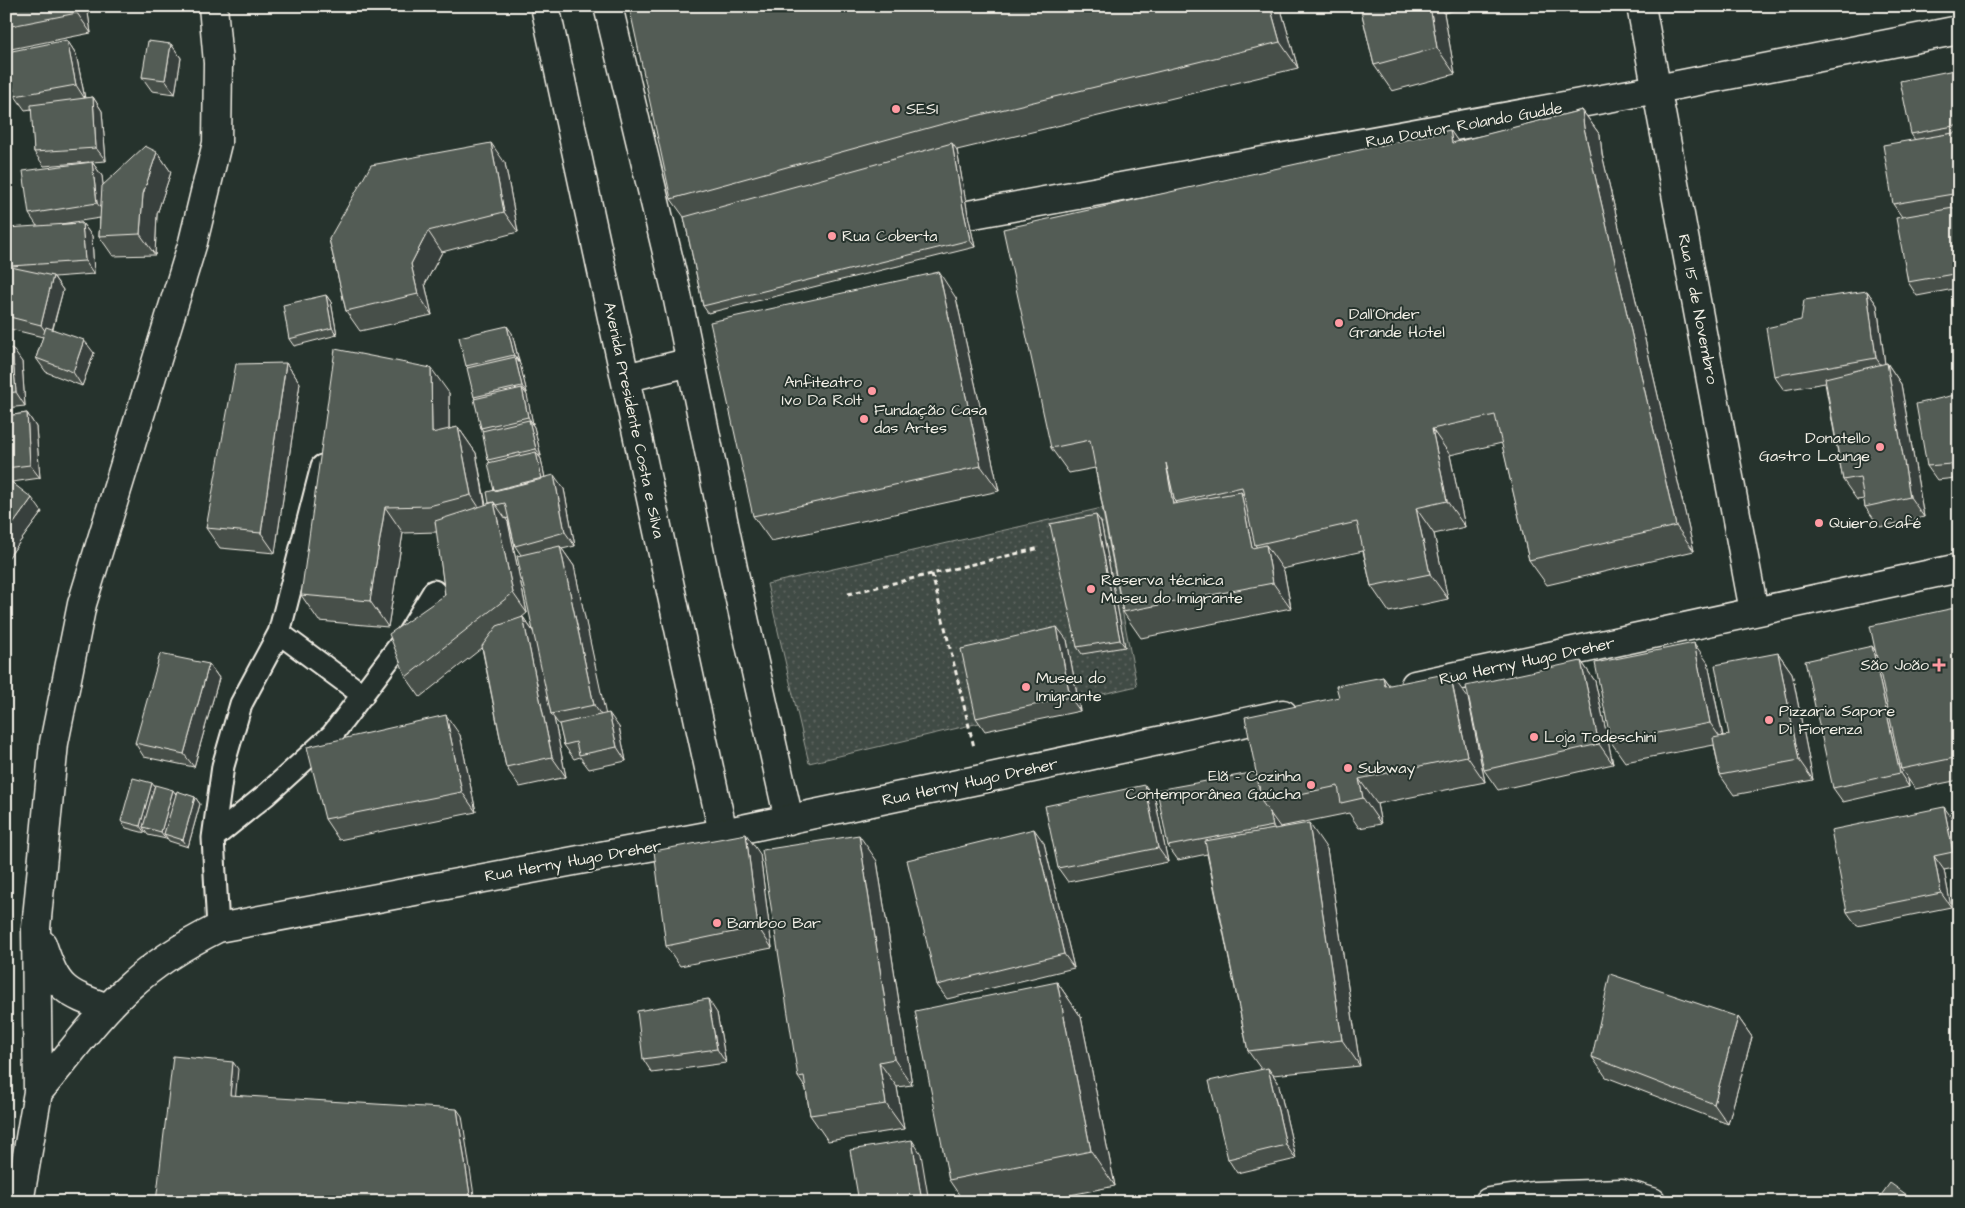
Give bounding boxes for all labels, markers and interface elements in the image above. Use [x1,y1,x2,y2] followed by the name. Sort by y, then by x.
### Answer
[1364,97,1564,153] street label: Rua Doutor Rolando Gudde
[906,98,938,120] place label: SESI
[890,103,902,115] marker: SESI
[842,225,937,247] place label: Rua Coberta
[826,230,838,242] marker: Rua Coberta
[1673,232,1723,386] street label: Rua 15 de Novembro
[598,300,670,540] street label: Avenida Presidente Costa e Silva
[1349,303,1445,343] place label: Dall'Onder Grande Hotel
[1333,317,1345,329] marker: Dall'Onder Grande Hotel
[782,371,863,411] place label: Anfiteatro Ivo Da Rolt
[866,385,878,397] marker: Anfiteatro Ivo Da Rolt
[874,399,987,439] place label: Fundação Casa das Artes
[858,413,870,425] marker: Fundação Casa das Artes
[1759,427,1870,468] place label: Donatello Gastro Lounge
[1874,441,1886,453] marker: Donatello Gastro Lounge
[1829,512,1922,534] place label: Quiero Café
[1813,517,1825,529] marker: Quiero Café
[1101,569,1243,610] place label: Reserva técnica Museu do Imigrante
[1085,583,1097,595] marker: Reserva técnica Museu do Imigrante
[1437,632,1617,691] street label: Rua Herny Hugo Dreher
[1861,654,1929,676] place label: São João
[1933,659,1945,671] marker: São João
[1036,667,1106,708] place label: Museu do Imigrante
[1020,681,1032,693] marker: Museu do Imigrante
[1779,700,1896,740] place label: Pizzaria Sapore Di Fiorenza
[1763,714,1775,726] marker: Pizzaria Sapore Di Fiorenza
[1544,726,1657,748] place label: Loja Todeschini
[1528,731,1540,743] marker: Loja Todeschini
[880,753,1060,812] street label: Rua Herny Hugo Dreher
[1358,757,1415,780] place label: Subway
[1342,762,1354,774] marker: Subway
[1125,765,1301,805] place label: Elã - Cozinha Contemporânea Gaúcha
[1305,779,1317,791] marker: Elã - Cozinha Contemporânea Gaúcha
[483,835,663,888] street label: Rua Herny Hugo Dreher
[727,912,821,934] place label: Bamboo Bar
[711,917,723,929] marker: Bamboo Bar

